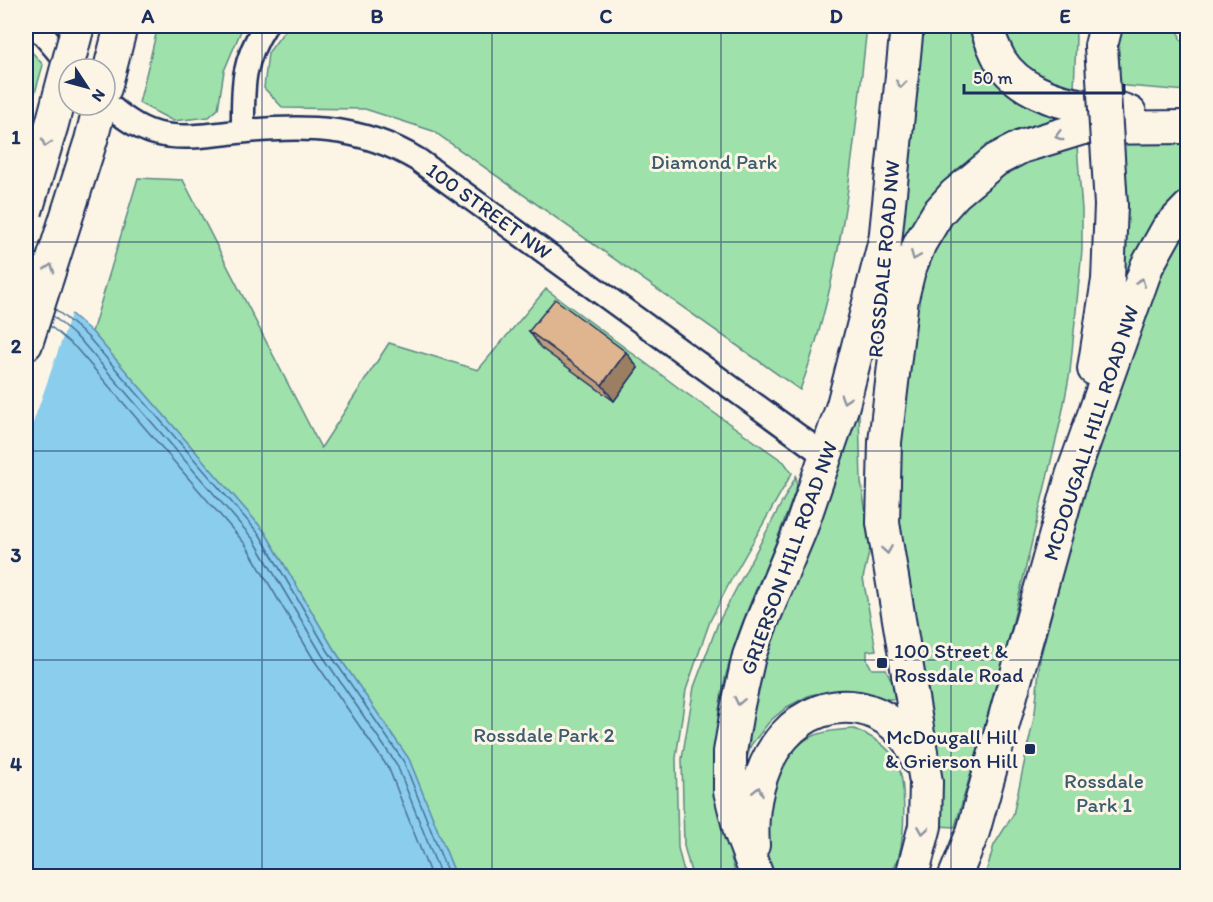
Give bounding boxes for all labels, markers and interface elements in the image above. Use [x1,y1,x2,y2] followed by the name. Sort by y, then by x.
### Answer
[141,4,155,28] text: A
[371,4,384,28] text: B
[600,4,613,28] text: C
[829,4,843,28] text: D
[1059,4,1071,28] text: E
[57,57,117,117] north arrow
[964,57,1124,95] scale bar
[973,67,1013,89] text: 50 m
[895,79,908,88] one-way arrow
[88,86,110,105] text: N
[11,125,21,149] text: 1
[1054,128,1064,141] one-way arrow
[41,137,53,148] one-way arrow
[651,149,778,174] park label: Diamond Park
[422,157,557,264] street label: 100 STREET NW
[862,159,905,359] street label: ROSSDALE ROAD NW
[910,249,922,260] one-way arrow
[43,263,55,274] one-way arrow
[1133,277,1146,288] one-way arrow
[1037,302,1144,564] street label: MCDOUGALL HILL ROAD NW
[11,334,22,358] text: 2
[840,393,852,403] one-way arrow
[735,438,842,678] street label: GRIERSON HILL ROAD NW
[11,543,22,567] text: 3
[880,545,892,554] one-way arrow
[894,638,1023,687] place label: 100 Street & Rossdale Road
[875,656,889,670] marker: 100 Street & Rossdale Road
[733,696,746,706] one-way arrow
[473,722,615,747] park label: Rossdale Park 2
[885,724,1018,773] place label: McDougall Hill & Grierson Hill
[1023,742,1037,756] marker: McDougall Hill & Grierson Hill
[10,752,22,776] text: 4
[1064,768,1144,817] park label: Rossdale Park 1
[751,786,764,796] one-way arrow
[917,825,930,835] one-way arrow

